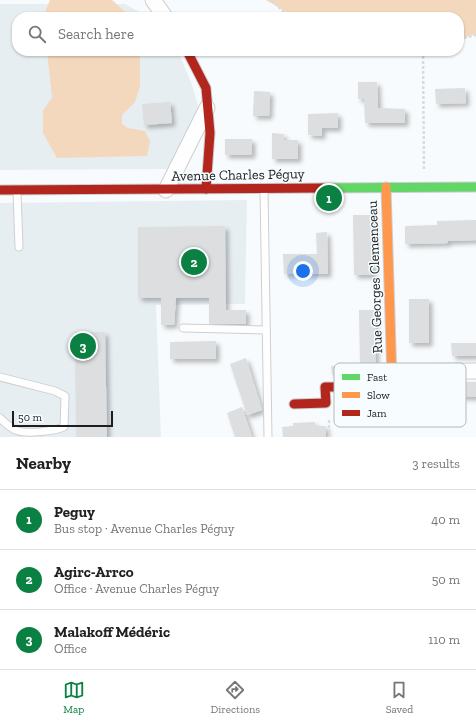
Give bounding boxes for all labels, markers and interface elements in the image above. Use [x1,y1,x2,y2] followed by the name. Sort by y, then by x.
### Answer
[12,12,464,56] search box
[26,23,48,45] icon: search
[58,25,134,43] text: Search here
[171,165,306,185] street label: Avenue Charles Péguy
[316,183,342,213] pin: 1
[364,200,386,354] street label: Rue Georges Clemenceau
[181,247,207,277] pin: 2
[293,261,313,281] your location
[70,331,96,361] pin: 3
[334,363,466,427] legend
[367,371,388,384] text: Fast
[367,389,390,402] text: Slow
[367,407,387,420] text: Jam
[12,409,113,428] scale bar
[18,411,42,424] text: 50 m
[16,453,71,473] text: Nearby
[412,456,460,471] text: 3 results
[54,503,95,521] text: Peguy
[26,512,32,527] text: 1
[431,512,460,527] text: 40 m
[54,521,234,536] text: Bus stop · Avenue Charles Péguy
[54,563,134,581] text: Agirc-Arrco
[26,572,32,587] text: 2
[432,572,460,587] text: 50 m
[54,581,219,596] text: Office · Avenue Charles Péguy
[54,623,170,641] text: Malakoff Médéric
[26,632,32,647] text: 3
[428,632,460,647] text: 110 m
[54,641,87,656] text: Office
[63,679,85,716] tab: Map
[210,679,260,716] tab: Directions
[386,679,413,716] tab: Saved

